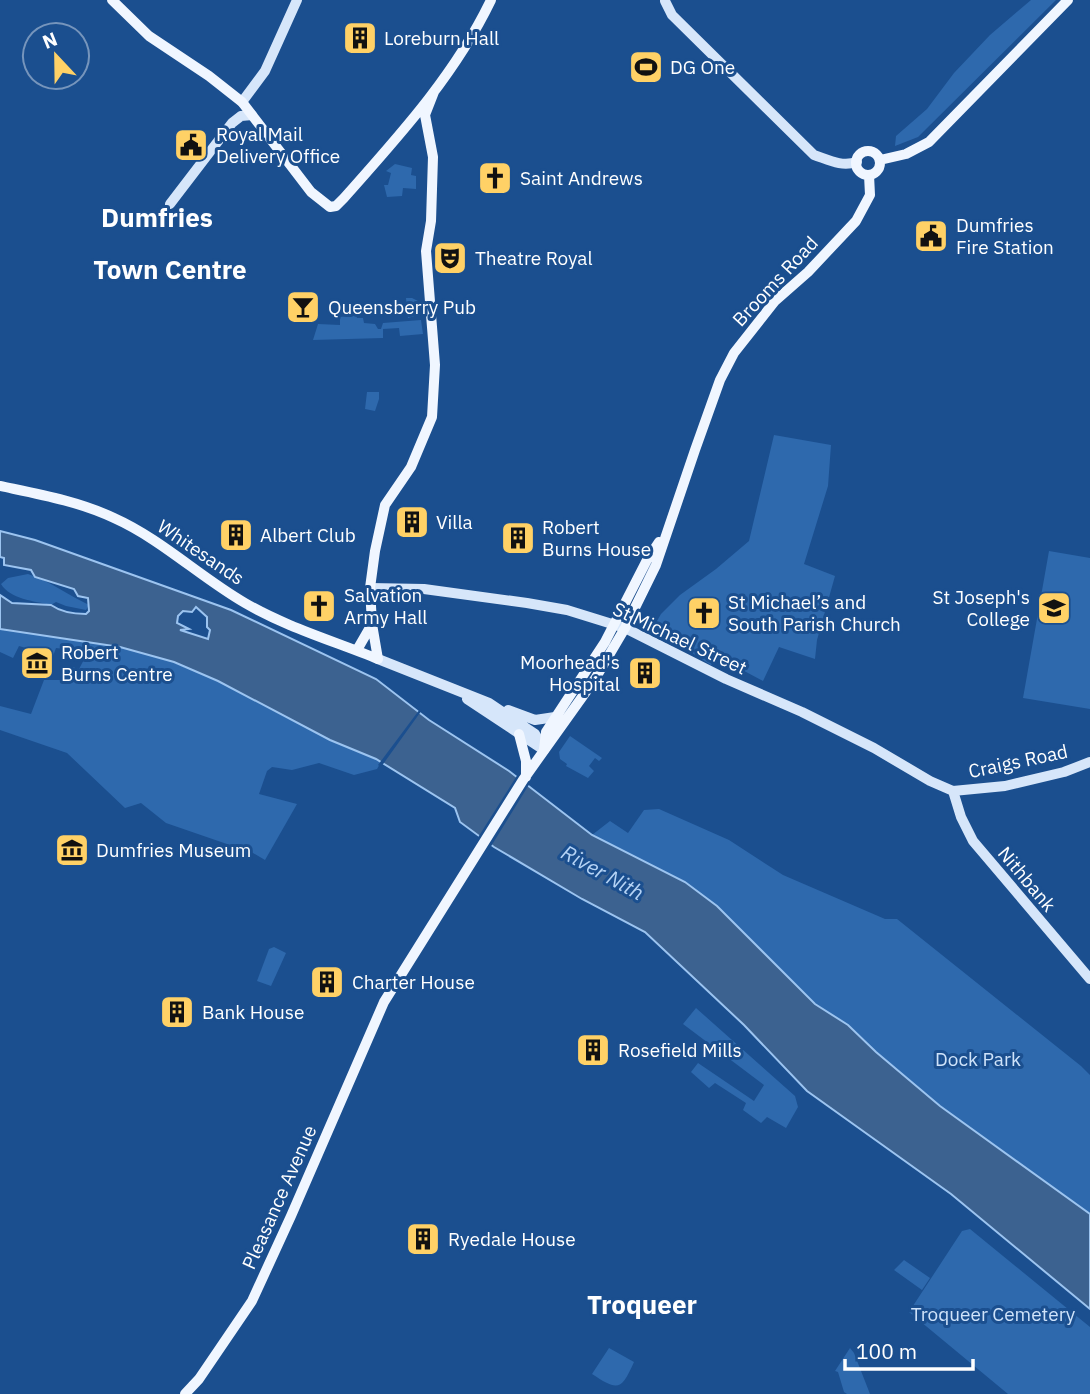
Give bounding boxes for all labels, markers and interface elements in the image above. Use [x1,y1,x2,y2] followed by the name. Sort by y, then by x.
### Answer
[341,19,379,57] building icon: Loreburn Hall
[21,21,91,91] north arrow
[384,26,499,50] place label: Loreburn Hall
[39,27,61,54] text: N
[627,48,665,86] sports icon: DG One
[670,55,735,79] place label: DG One
[216,122,340,168] place label: Royal Mail Delivery Office
[172,126,210,164] public building icon: Royal Mail Delivery Office
[476,159,514,197] church icon: Saint Andrews
[520,166,643,190] place label: Saint Andrews
[101,200,213,234] district label: Dumfries
[956,213,1054,259] place label: Dumfries Fire Station
[912,217,950,255] public building icon: Dumfries Fire Station
[727,231,823,331] street label: Brooms Road
[431,239,469,277] theatre icon: Theatre Royal
[475,246,593,270] place label: Theatre Royal
[93,252,247,286] district label: Town Centre
[284,288,322,326] bar icon: Queensberry Pub
[328,295,476,319] place label: Queensberry Pub
[393,503,431,541] building icon: Villa
[436,510,473,534] place label: Villa
[153,514,249,590] street label: Whitesands
[542,515,651,561] place label: Robert Burns House
[217,516,255,554] building icon: Albert Club
[499,519,537,557] building icon: Robert Burns House
[260,523,356,547] place label: Albert Club
[344,583,427,629] place label: Salvation Army Hall
[932,585,1030,631] place label: St Joseph's College
[300,587,338,625] church icon: Salvation Army Hall
[1035,589,1073,627] school or university icon: St Joseph's College
[728,590,901,636] place label: St Michael’s and South Parish Church
[685,594,723,632] church icon: St Michael’s and South Parish Church
[609,596,751,680] street label: St Michael Street
[61,640,173,686] place label: Robert Burns Centre
[18,644,56,682] museum icon: Robert Burns Centre
[520,650,620,696] place label: Moorhead's Hospital
[626,654,664,692] building icon: Moorhead's Hospital
[966,739,1070,783] street label: Craigs Road
[53,831,91,869] museum icon: Dumfries Museum
[96,838,251,862] place label: Dumfries Museum
[557,838,649,906] water label: River Nith
[993,842,1061,916] street label: Nithbank
[308,963,346,1001] building icon: Charter House
[352,970,475,994] place label: Charter House
[158,993,196,1031] building icon: Bank House
[202,1000,304,1024] place label: Bank House
[574,1031,612,1069] building icon: Rosefield Mills
[618,1038,742,1062] place label: Rosefield Mills
[935,1047,1021,1071] park label: Dock Park
[236,1121,322,1273] street label: Pleasance Avenue
[404,1220,442,1258] building icon: Ryedale House
[448,1227,576,1251] place label: Ryedale House
[587,1287,697,1321] district label: Troqueer
[911,1302,1076,1326] park label: Troqueer Cemetery
[845,1328,973,1372] scale bar
[856,1337,917,1365] text: 100 m

